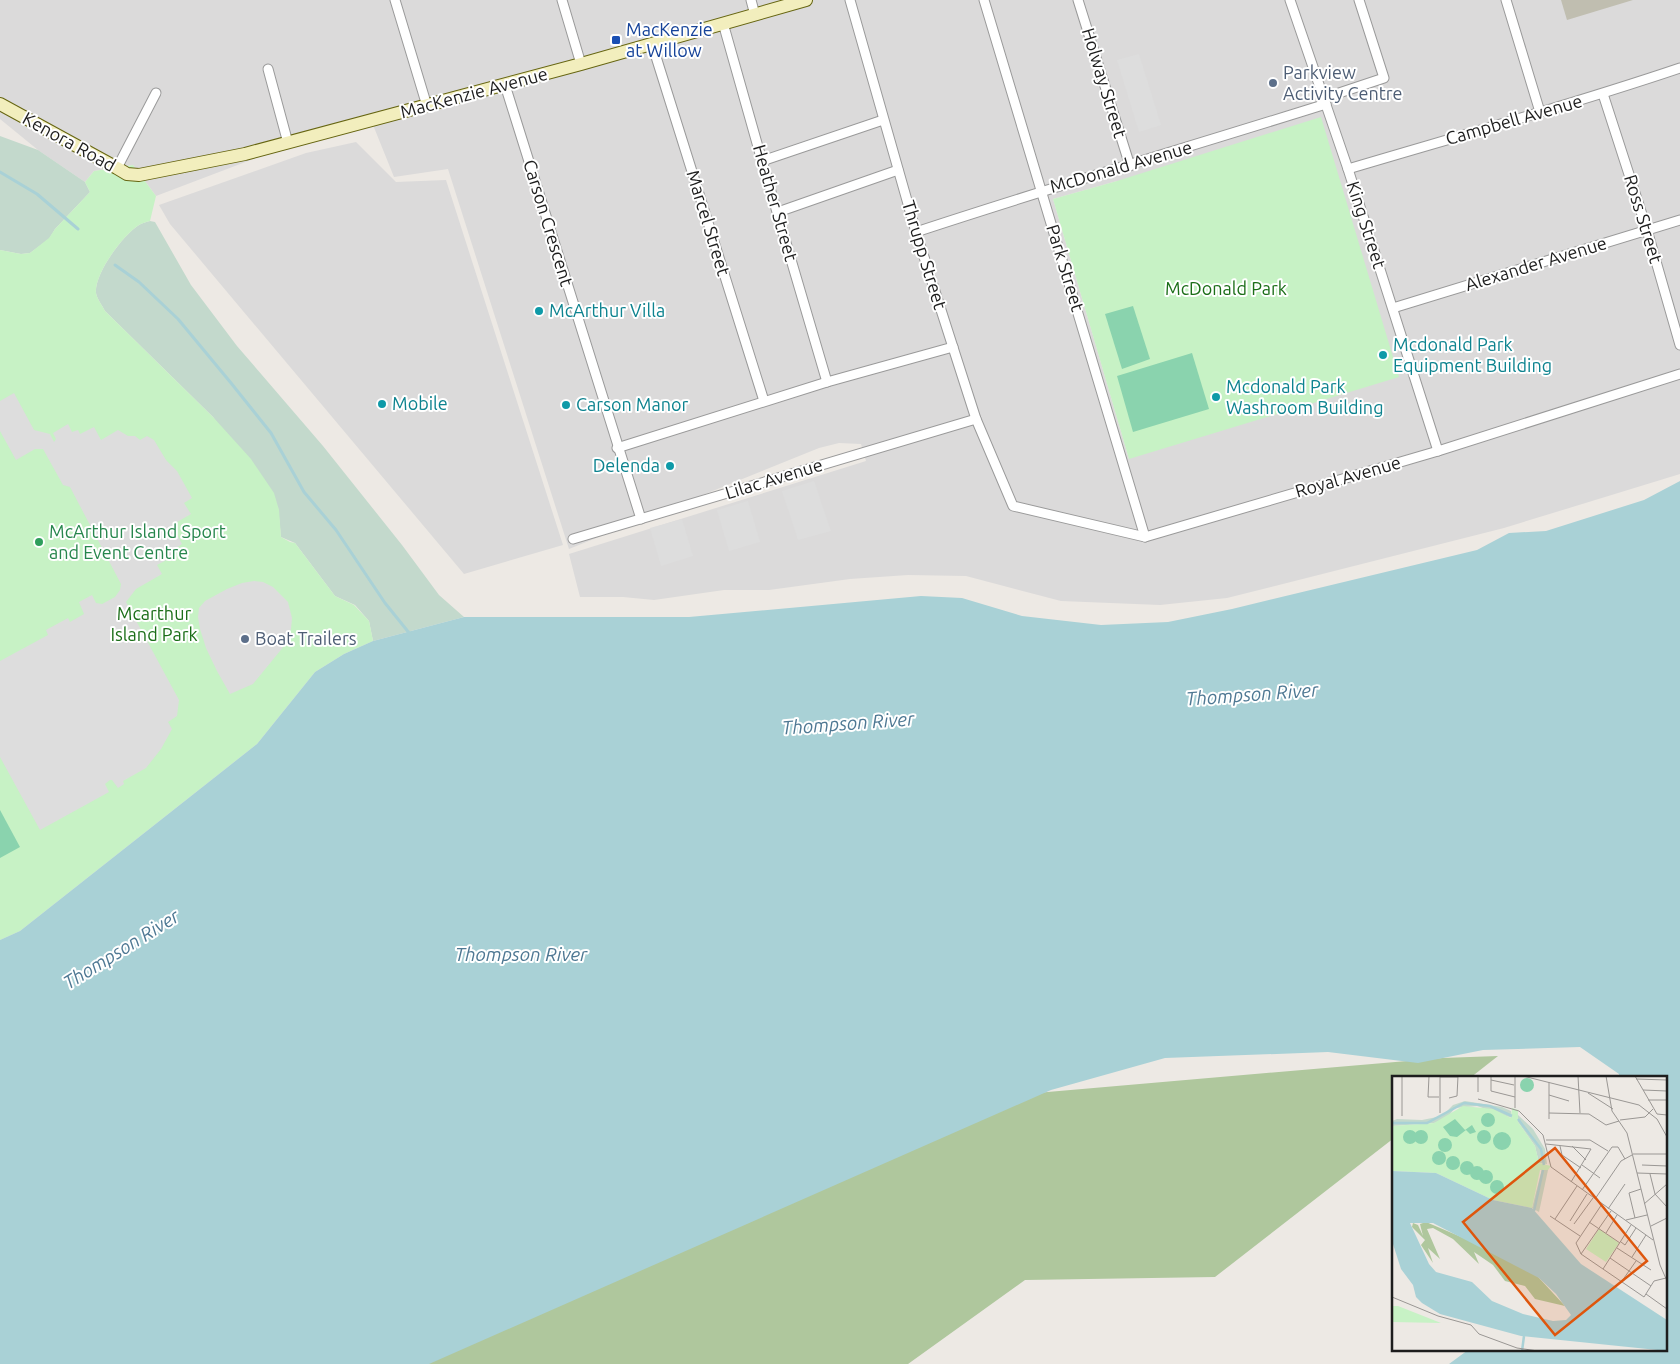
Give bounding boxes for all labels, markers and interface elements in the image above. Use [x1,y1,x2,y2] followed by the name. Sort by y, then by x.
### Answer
[626,19,713,60] place label: MacKenzie at Willow
[1079,25,1131,140] street label: Holway Street
[610,34,622,46] marker: MacKenzie at Willow
[1283,62,1403,103] place label: Parkview Activity Centre
[398,63,550,121] street label: MacKenzie Avenue
[1267,77,1279,89] marker: Parkview Activity Centre
[1443,90,1584,148] street label: Campbell Avenue
[20,107,119,175] street label: Kenora Road
[1047,136,1194,196] street label: McDonald Avenue
[750,142,802,263] street label: Heather Street
[520,157,578,288] street label: Carson Crescent
[683,168,734,278] street label: Marcel Street
[1621,172,1667,265] street label: Ross Street
[1343,178,1390,271] street label: King Street
[899,198,951,312] street label: Thrupp Street
[1043,222,1089,314] street label: Park Street
[1463,232,1609,294] street label: Alexander Avenue
[1165,278,1287,298] park label: McDonald Park
[549,300,665,320] place label: McArthur Villa
[533,305,545,317] marker: McArthur Villa
[1393,334,1552,375] place label: Mcdonald Park Equipment Building
[1377,349,1389,361] marker: Mcdonald Park Equipment Building
[1226,376,1383,417] place label: Mcdonald Park Washroom Building
[1210,391,1222,403] marker: Mcdonald Park Washroom Building
[392,393,448,413] place label: Mobile
[576,394,689,414] place label: Carson Manor
[376,398,388,410] marker: Mobile
[560,399,572,411] marker: Carson Manor
[1293,451,1403,501] street label: Royal Avenue
[723,454,825,502] street label: Lilac Avenue
[593,455,660,475] place label: Delenda
[664,460,676,472] marker: Delenda
[49,521,226,562] place label: McArthur Island Sport and Event Centre
[33,536,45,548] marker: McArthur Island Sport and Event Centre
[110,603,198,644] park label: Mcarthur Island Park
[255,628,357,648] place label: Boat Trailers
[239,633,251,645] marker: Boat Trailers
[1185,678,1320,710] water label: Thompson River
[781,707,916,739] water label: Thompson River
[59,904,184,993] water label: Thompson River
[455,943,588,965] water label: Thompson River
[1392,1076,1668,1352] inset map

